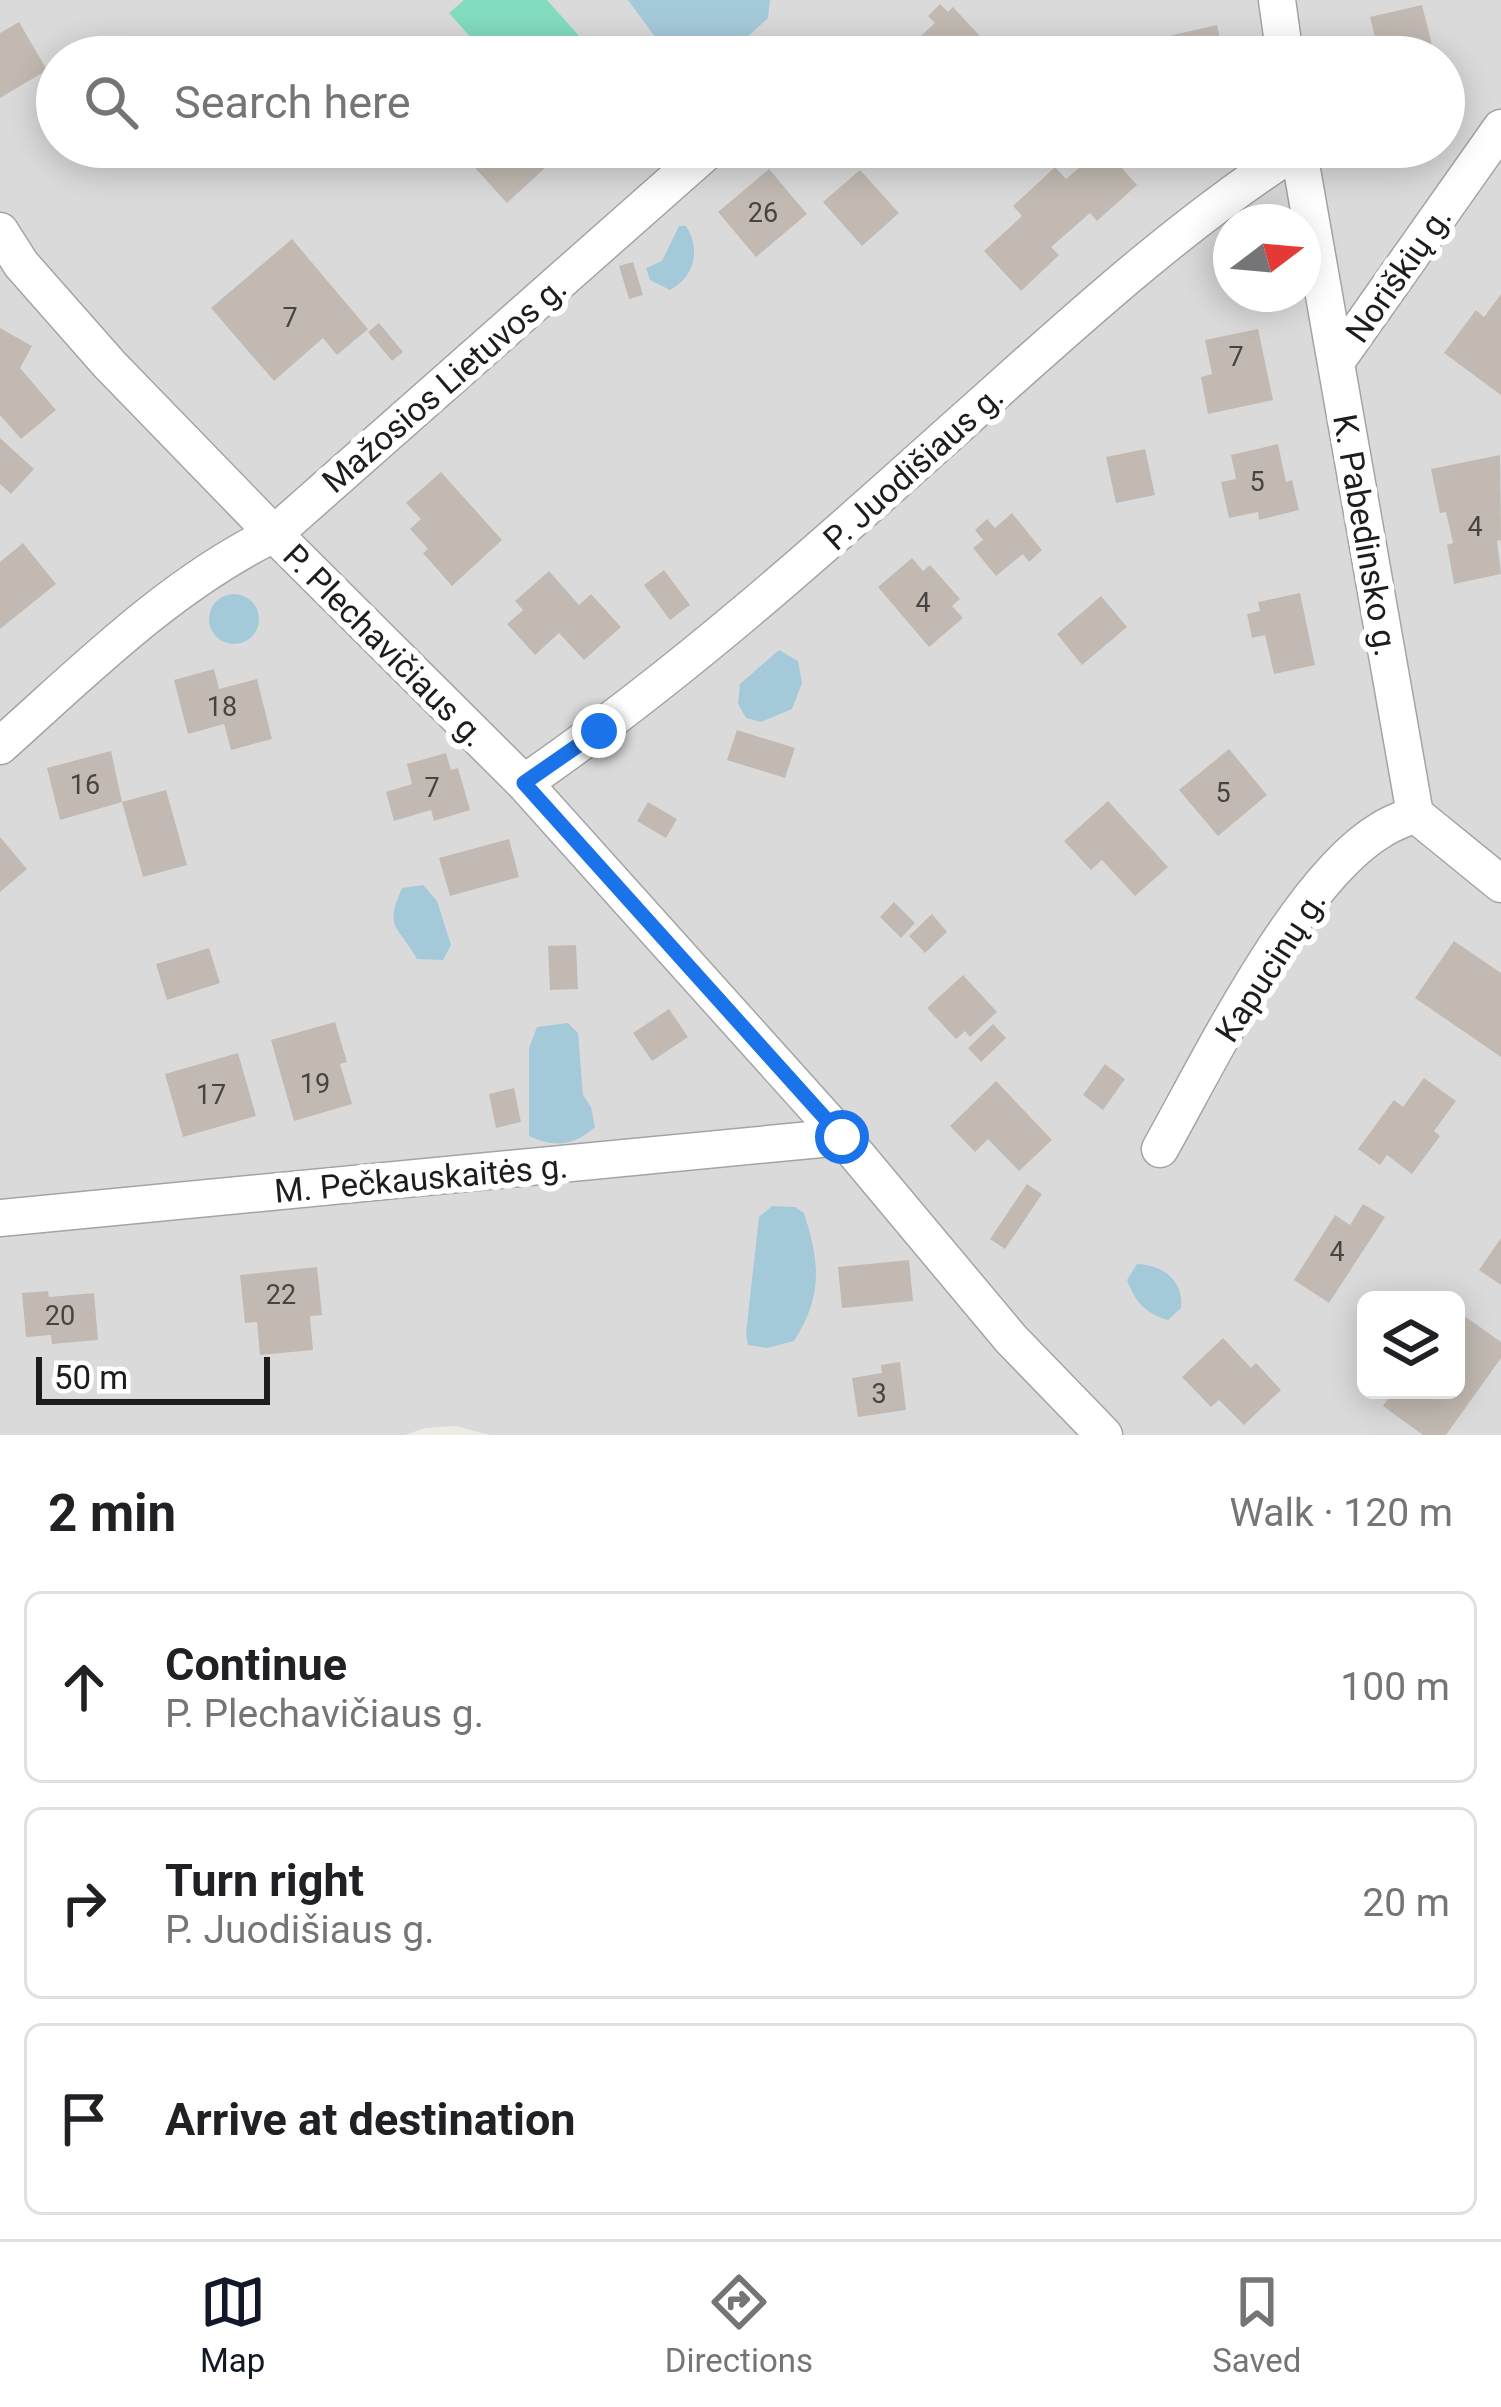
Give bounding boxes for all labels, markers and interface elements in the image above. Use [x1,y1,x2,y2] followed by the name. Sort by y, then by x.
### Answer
[36,36,1465,168] search box
[78,69,144,135] icon: search
[174,76,411,129] text: Search here
[748,197,778,229] house number: 26
[1337,199,1459,350] street label: Noriškių g.
[1213,204,1321,312] north arrow
[315,268,574,501] street label: Mažosios Lietuvos g.
[282,302,298,334] house number: 7
[1228,341,1244,373] house number: 7
[816,377,1011,558] street label: P. Juodišiaus g.
[1325,411,1406,659] street label: K. Pabedinsko g.
[1249,466,1265,498] house number: 5
[1467,511,1483,543] house number: 4
[275,536,494,755] street label: P. Plechavičiaus g.
[915,587,931,619] house number: 4
[207,691,237,723] house number: 18
[572,704,626,758] route end
[70,769,100,801] house number: 16
[424,772,440,804] house number: 7
[1215,777,1231,809] house number: 5
[1207,883,1334,1049] street label: Kapucinų g.
[300,1068,330,1100] house number: 19
[196,1079,226,1111] house number: 17
[815,1110,869,1164] route start
[273,1146,569,1211] street label: M. Pečkauskaitės g.
[1329,1236,1345,1268] house number: 4
[266,1279,296,1311] house number: 22
[1357,1291,1465,1399] map controls
[1357,1291,1465,1399] button: layers
[45,1300,75,1332] house number: 20
[36,1351,270,1404] scale bar
[54,1358,128,1397] text: 50 m
[871,1378,887,1410] house number: 3
[48,1484,176,1543] text: 2 min
[1229,1490,1453,1536] text: Walk · 120 m
[165,1638,347,1691] text: Continue
[51,1654,117,1720] icon: ahead
[1340,1664,1450,1710] text: 100 m
[165,1691,484,1737] text: P. Plechavičiaus g.
[165,1854,364,1907] text: Turn right
[51,1870,117,1936] icon: right
[1362,1880,1450,1926] text: 20 m
[165,1907,434,1953] text: P. Juodišiaus g.
[51,2086,117,2152] icon: arrive
[165,2093,576,2146] text: Arrive at destination
[200,2269,266,2380] tab: Map
[665,2269,813,2380] tab: Directions
[1212,2269,1301,2380] tab: Saved

